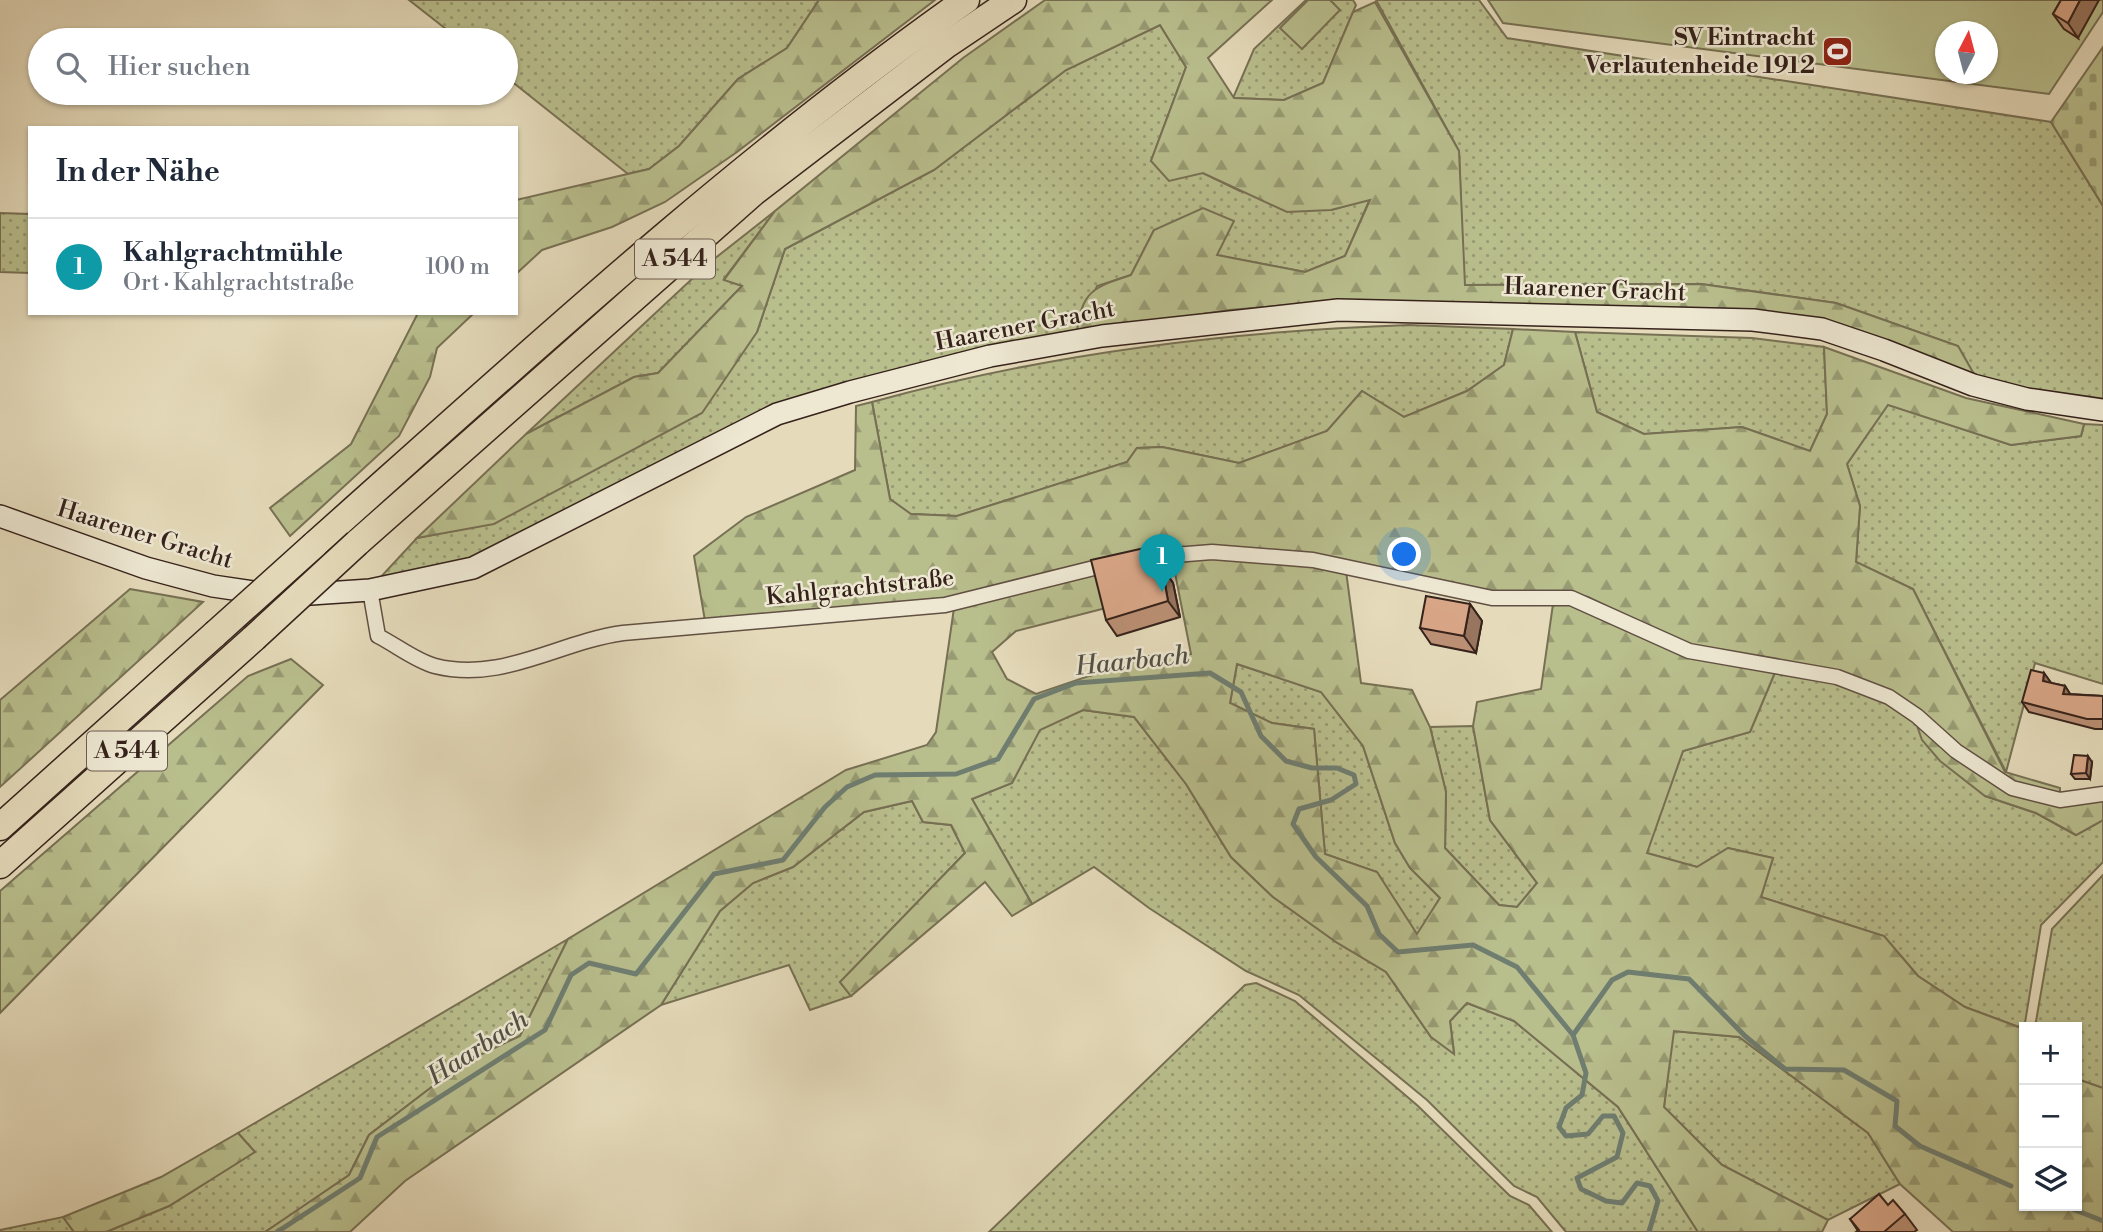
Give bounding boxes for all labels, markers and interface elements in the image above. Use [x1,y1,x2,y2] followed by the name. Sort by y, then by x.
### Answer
[1935,21,1998,84] north arrow
[1584,23,1815,81] place label: SV Eintracht Verlautenheide 1912
[28,28,518,105] search box
[1821,35,1855,69] sports icon: SV Eintracht Verlautenheide 1912
[52,48,90,86] icon: search
[108,51,250,83] text: Hier suchen
[56,153,220,191] text: In der Nähe
[123,237,343,269] text: Kahlgrachtmühle
[635,240,715,278] road number: A 544
[73,253,85,281] text: 1
[425,253,490,281] text: 100 m
[123,269,354,297] text: Ort · Kahlgrachtstraße
[1503,272,1687,308] street label: Haarener Gracht
[933,294,1118,358] street label: Haarener Gracht
[53,494,237,576] street label: Haarener Gracht
[1139,534,1185,592] pin: 1
[1387,537,1421,571] your location
[764,563,956,613] street label: Kahlgrachtstraße
[1073,639,1191,683] water label: Haarbach
[87,732,167,771] road number: A 544
[421,1003,535,1093] water label: Haarbach
[2019,1022,2082,1211] map controls
[2019,1022,2082,1085] button: +
[2019,1085,2082,1148] button: −
[2019,1148,2082,1211] button: layers

